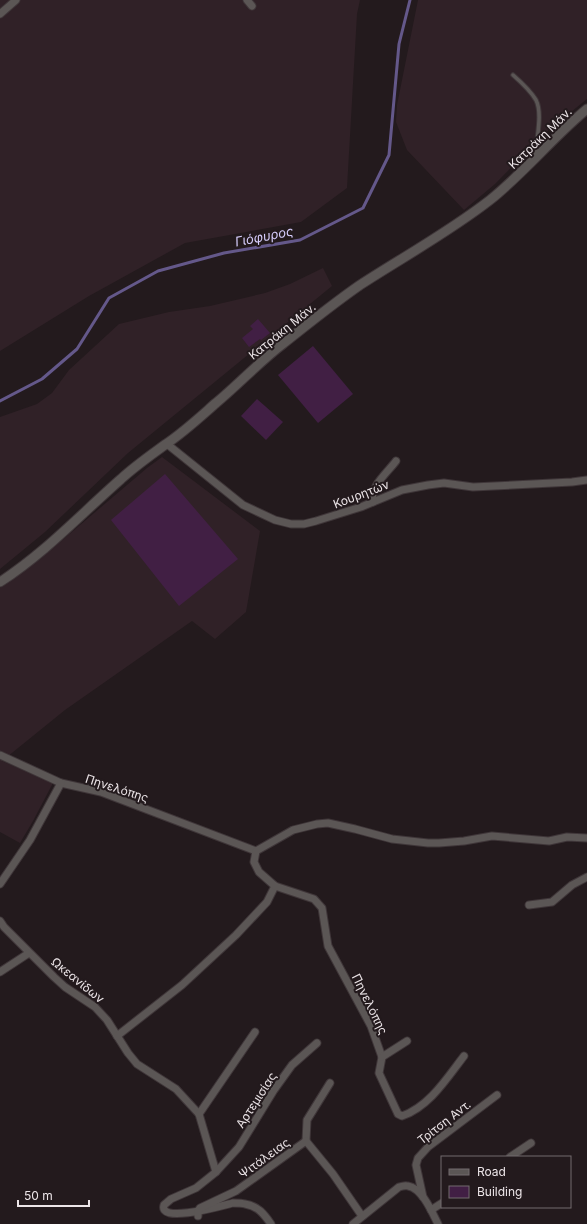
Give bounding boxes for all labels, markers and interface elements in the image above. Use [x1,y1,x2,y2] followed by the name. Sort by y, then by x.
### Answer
[505,104,575,172] street label: Κατράκη Μάν.
[233,222,295,249] water label: Γιόφυρος
[245,299,319,363] street label: Κατράκη Μάν.
[331,476,391,512] street label: Κουρητών
[83,771,151,805] street label: Πηνελόπης
[48,954,108,1006] street label: Ωκεανίδων
[349,971,391,1037] street label: Πηνελόπης
[232,1069,280,1131] street label: Αρτεμισίας
[414,1097,474,1147] street label: Τρίτση Αντ.
[236,1134,293,1182] street label: Ψιτάλειας
[441,1156,571,1208] legend
[477,1164,506,1179] text: Road
[18,1182,89,1208] scale bar
[477,1184,522,1199] text: Building
[24,1188,53,1203] text: 50 m

